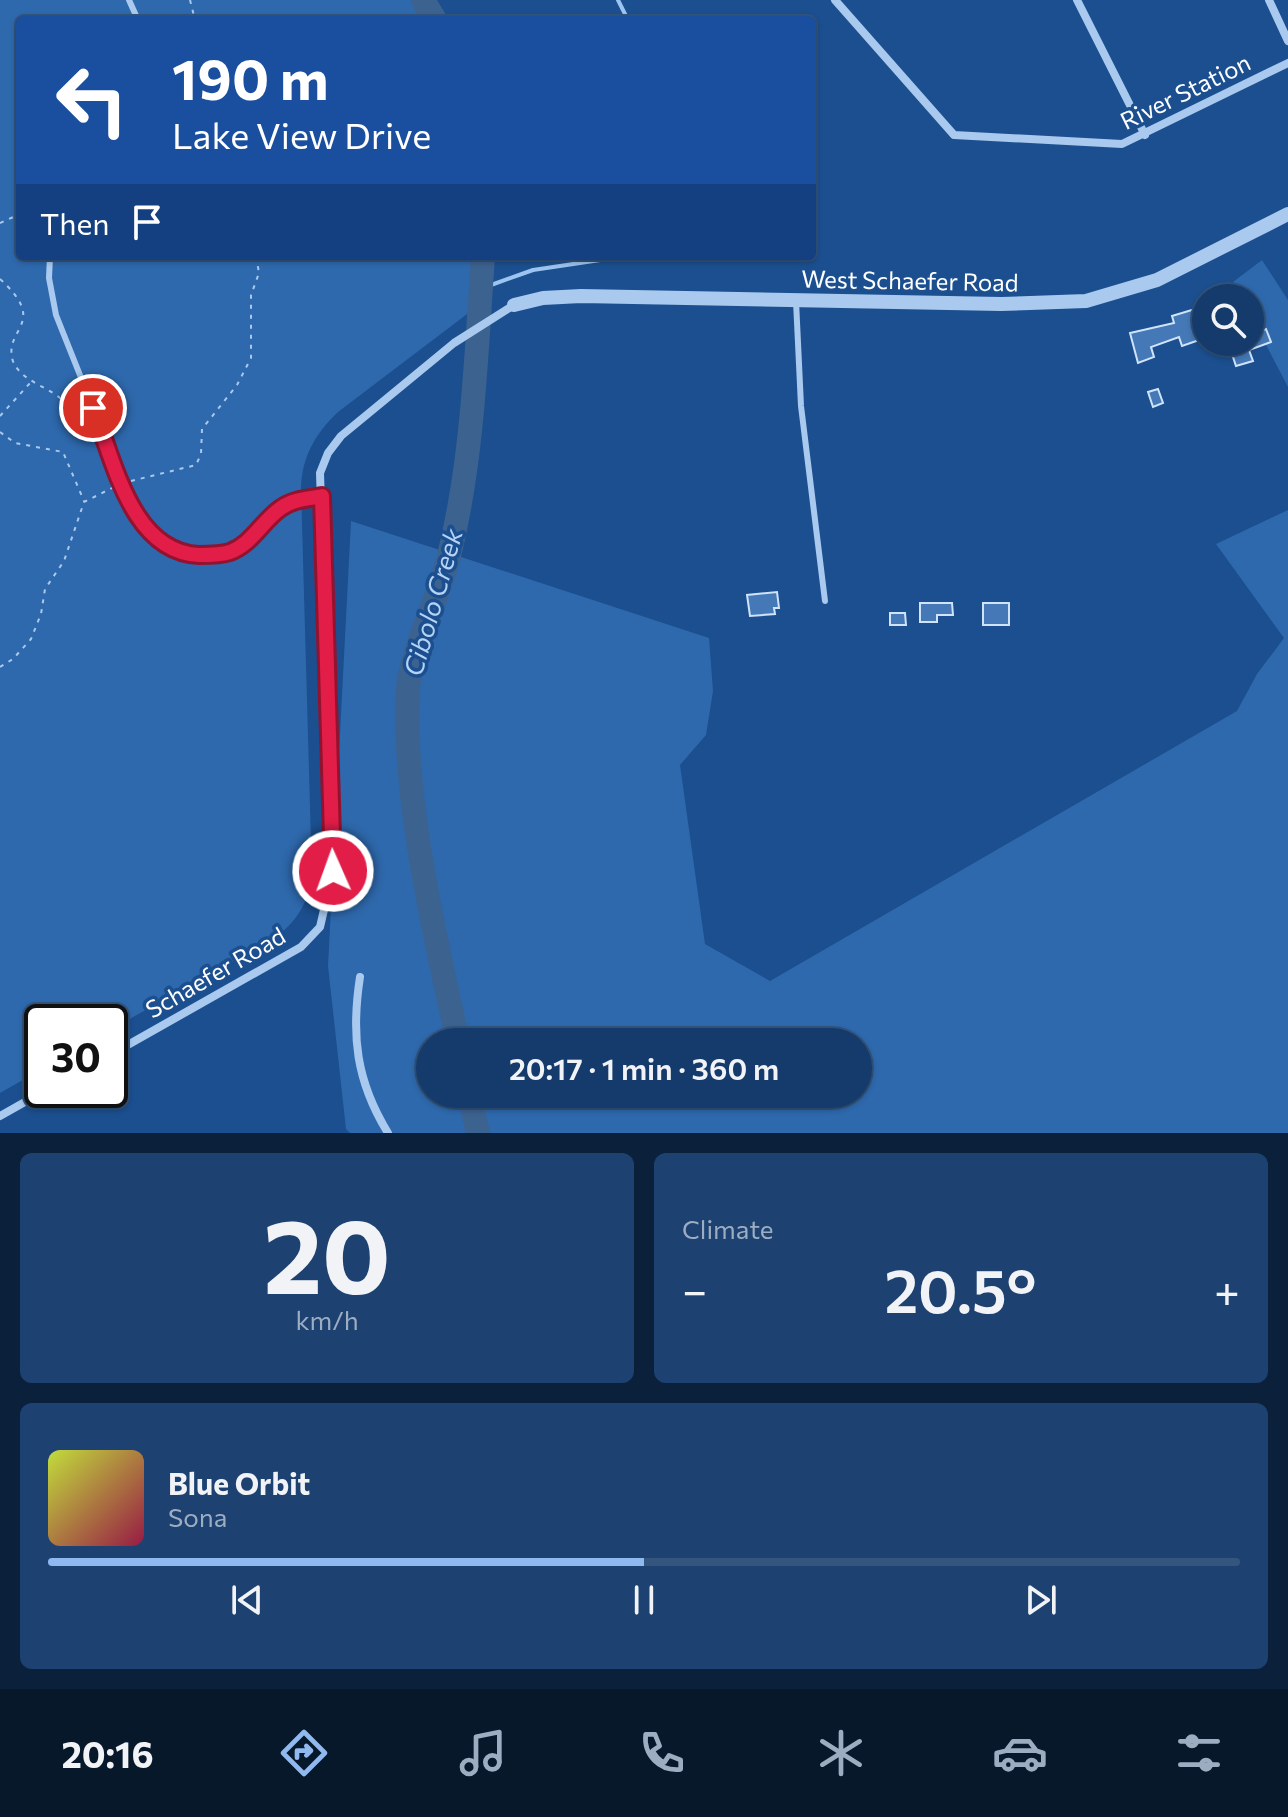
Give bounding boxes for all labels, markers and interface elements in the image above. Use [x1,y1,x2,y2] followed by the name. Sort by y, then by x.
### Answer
[172,43,329,112] text: 190 m
[1115,47,1255,135] street label: River Station
[40,48,144,152] icon: left
[172,112,431,156] text: Lake View Drive
[125,200,169,244] icon: arrive
[40,204,109,241] text: Then
[801,264,1019,296] street label: West Schaefer Road
[1192,284,1264,356] map controls
[1192,284,1264,356] button: search
[59,374,127,442] pin
[71,386,115,430] icon: arrive
[396,524,468,679] water label: Cibolo Creek
[291,829,375,913] position arrow
[140,920,290,1024] street label: Schaefer Road
[24,1004,128,1108] speed limit sign: 30
[509,1049,779,1086] text: 20:17 · 1 min · 360 m
[263,1188,391,1315] text: 20
[682,1213,774,1244] text: Climate
[885,1252,1037,1325] text: 20.5°
[682,1262,707,1316] text: −
[1214,1262,1240,1316] text: +
[295,1304,359,1335] text: km/h
[168,1464,310,1501] text: Blue Orbit
[168,1501,227,1532] text: Sona
[225,1578,269,1622] icon: previous
[622,1578,666,1622] icon: pause
[1019,1578,1063,1622] icon: next
[276,1725,332,1781] icon: directions
[455,1725,511,1781] icon: music
[634,1725,690,1781] icon: phone
[813,1725,869,1781] icon: climate
[992,1725,1048,1781] icon: car
[1171,1725,1227,1781] icon: filters
[61,1731,154,1775] text: 20:16

